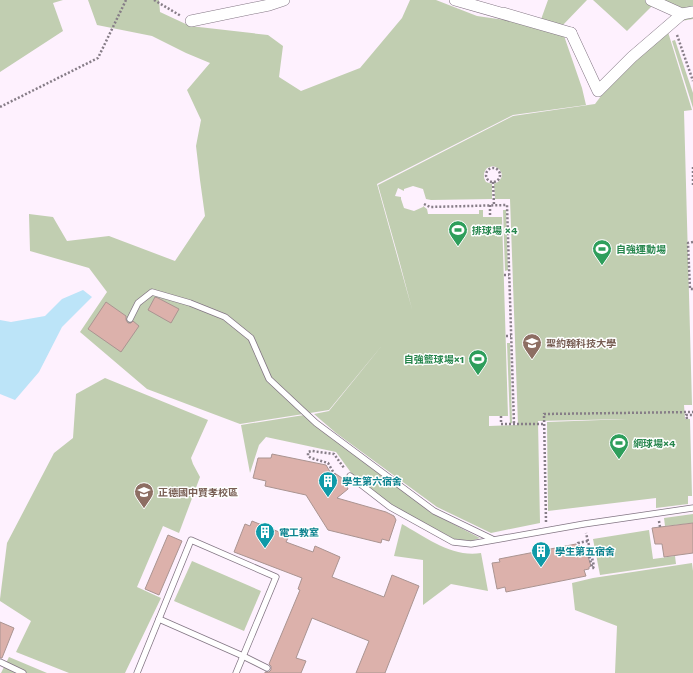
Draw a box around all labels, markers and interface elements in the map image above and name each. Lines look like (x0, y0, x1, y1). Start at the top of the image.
sports icon: 排球場 ×4 (447, 219, 469, 247)
place label: 排球場 ×4 (471, 225, 518, 236)
sports icon: 自強運動場 (591, 238, 613, 266)
place label: 自強運動場 (616, 244, 666, 255)
school or university icon: 聖約翰科技大學 (521, 332, 543, 360)
place label: 聖約翰科技大學 (546, 338, 616, 349)
sports icon: 自強籃球場×1 (467, 348, 489, 376)
place label: 自強籃球場×1 (404, 354, 464, 365)
sports icon: 網球場×4 (608, 432, 630, 460)
place label: 網球場×4 (633, 438, 676, 449)
building icon: 學生第六宿舍 (317, 470, 339, 498)
place label: 學生第六宿舍 (342, 476, 402, 487)
school or university icon: 正德國中賢孝校區 (133, 481, 155, 509)
place label: 正德國中賢孝校區 (158, 487, 238, 498)
building icon: 電工教室 (254, 521, 276, 549)
place label: 電工教室 (279, 527, 319, 538)
building icon: 學生第五宿舍 (530, 540, 552, 568)
place label: 學生第五宿舍 (555, 546, 615, 557)

